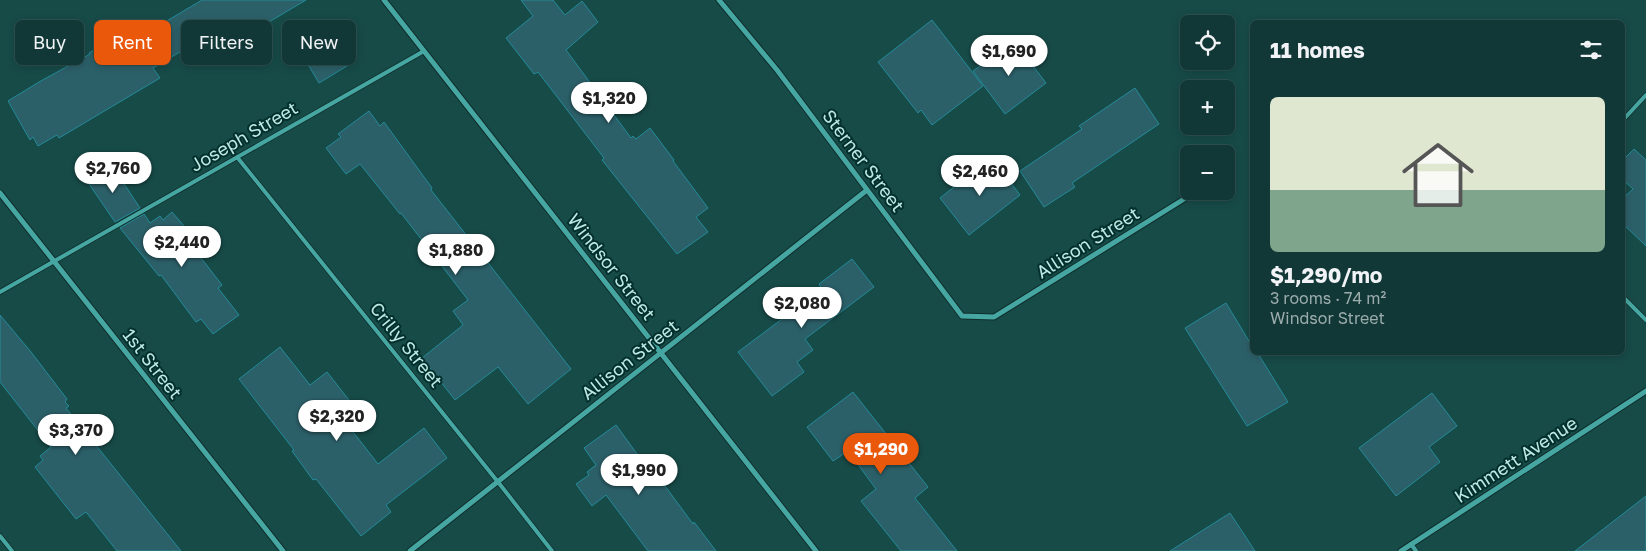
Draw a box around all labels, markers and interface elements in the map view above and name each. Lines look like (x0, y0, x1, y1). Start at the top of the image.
map controls (1180, 15, 1235, 200)
button: locate (1180, 15, 1235, 70)
chip: Buy (15, 20, 84, 65)
chip: Rent (94, 20, 171, 65)
chip: Filters (181, 20, 272, 65)
chip: New (282, 20, 356, 65)
pin: $1,690 (968, 34, 1050, 77)
icon: filters (1577, 36, 1605, 64)
text: 11 homes (1270, 37, 1365, 63)
text: $1,690 (982, 41, 1036, 61)
button: + (1180, 80, 1235, 135)
pin: $1,320 (568, 82, 650, 124)
text: $1,320 (582, 88, 636, 108)
street label: Joseph Street (186, 96, 301, 176)
street label: Sterner Street (818, 105, 909, 216)
icon: home (1393, 130, 1483, 220)
button: − (1180, 145, 1235, 200)
pin: $2,760 (72, 152, 154, 194)
pin: $2,460 (939, 154, 1021, 197)
text: $2,760 (86, 158, 140, 178)
text: $2,460 (952, 161, 1008, 181)
street label: Allison Street (1032, 202, 1143, 283)
street label: Windsor Street (563, 209, 660, 324)
pin: $2,440 (141, 226, 223, 268)
text: $2,440 (154, 232, 210, 252)
pin: $1,880 (415, 234, 497, 276)
text: $1,880 (429, 240, 483, 260)
text: $1,290/mo (1270, 262, 1382, 288)
pin: $2,080 (761, 286, 843, 329)
text: 3 rooms · 74 m² (1270, 288, 1386, 308)
text: $2,080 (774, 293, 830, 313)
street label: Crilly Street (366, 297, 448, 391)
text: Windsor Street (1270, 308, 1385, 328)
street label: Allison Street (576, 314, 682, 404)
street label: 1st Street (118, 324, 187, 403)
pin: $2,320 (296, 400, 378, 442)
text: $2,320 (309, 406, 365, 426)
street label: Kimmett Avenue (1450, 411, 1581, 507)
pin: $3,370 (35, 414, 117, 456)
text: $3,370 (49, 420, 103, 440)
pin: $1,290 (840, 432, 922, 475)
text: $1,290 (854, 439, 908, 459)
pin: $1,990 (598, 454, 680, 496)
text: $1,990 (612, 460, 666, 480)

